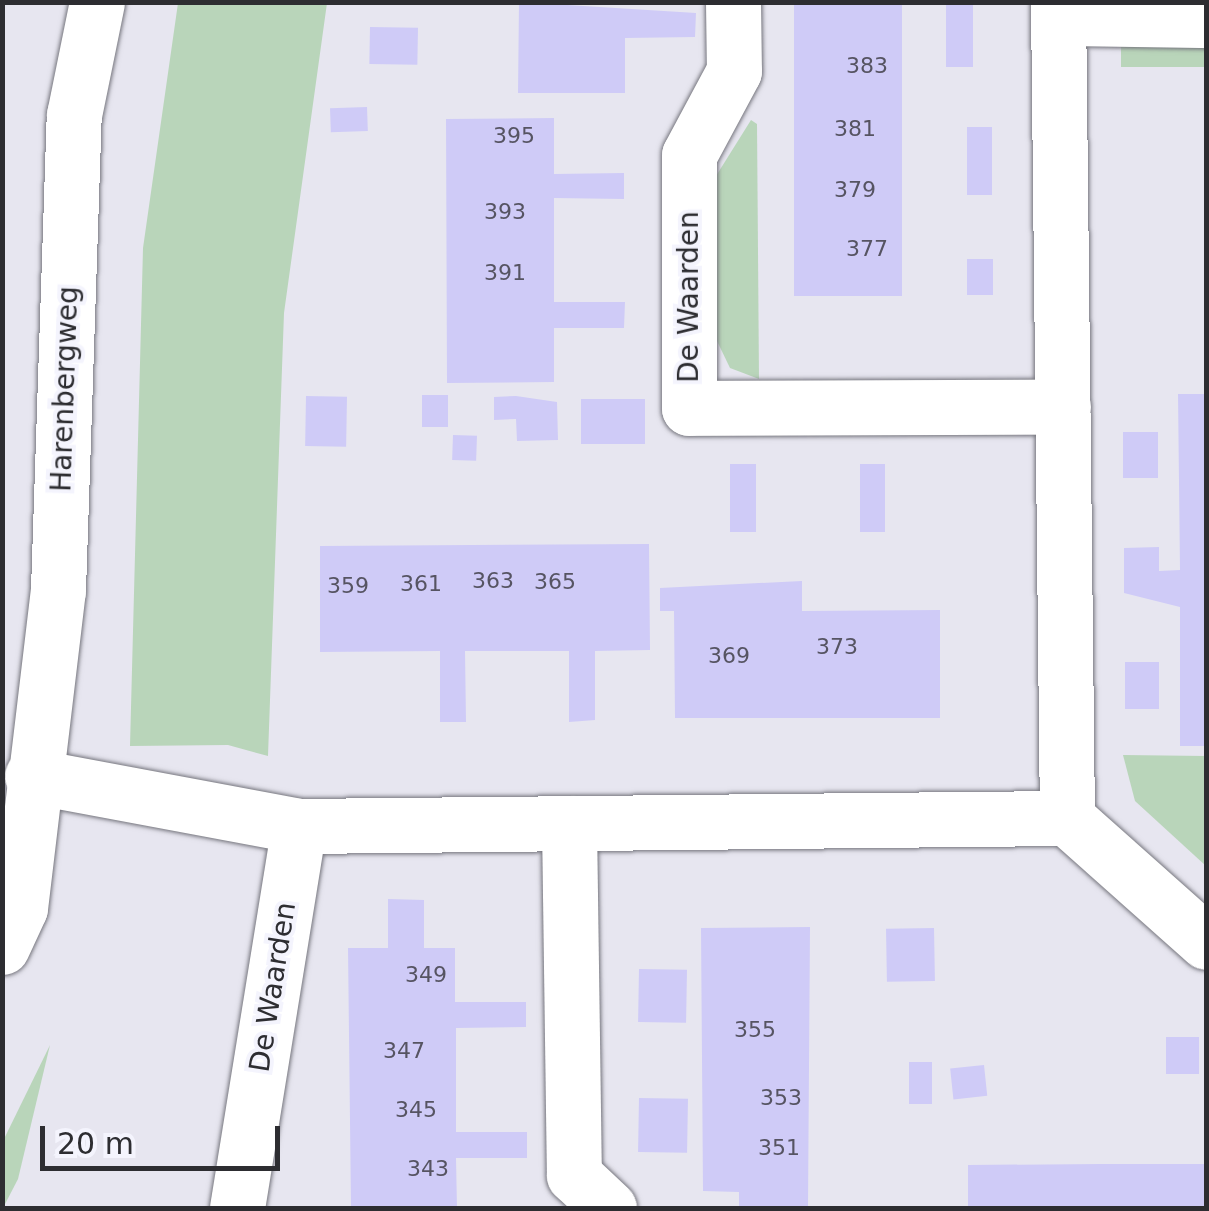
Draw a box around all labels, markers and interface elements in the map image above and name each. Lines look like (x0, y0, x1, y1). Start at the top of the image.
house number: 383 (846, 53, 888, 79)
house number: 381 (834, 116, 876, 142)
house number: 395 (493, 123, 535, 149)
house number: 379 (834, 177, 876, 203)
house number: 393 (484, 199, 526, 225)
street label: De Waarden (672, 211, 706, 383)
house number: 377 (846, 236, 888, 262)
house number: 391 (484, 260, 526, 286)
street label: Harenbergweg (45, 286, 85, 492)
house number: 363 (472, 568, 514, 594)
house number: 365 (534, 569, 576, 595)
house number: 361 (400, 571, 442, 597)
house number: 359 (327, 573, 369, 599)
house number: 373 (816, 634, 858, 660)
house number: 369 (708, 643, 750, 669)
street label: De Waarden (243, 900, 303, 1074)
house number: 349 (405, 962, 447, 988)
house number: 355 (734, 1017, 776, 1043)
house number: 347 (383, 1038, 425, 1064)
house number: 353 (760, 1085, 802, 1111)
house number: 345 (395, 1097, 437, 1123)
scale bar (45, 1106, 285, 1168)
text: 20 m (57, 1126, 134, 1161)
house number: 351 (758, 1135, 800, 1161)
house number: 343 (407, 1156, 449, 1182)

